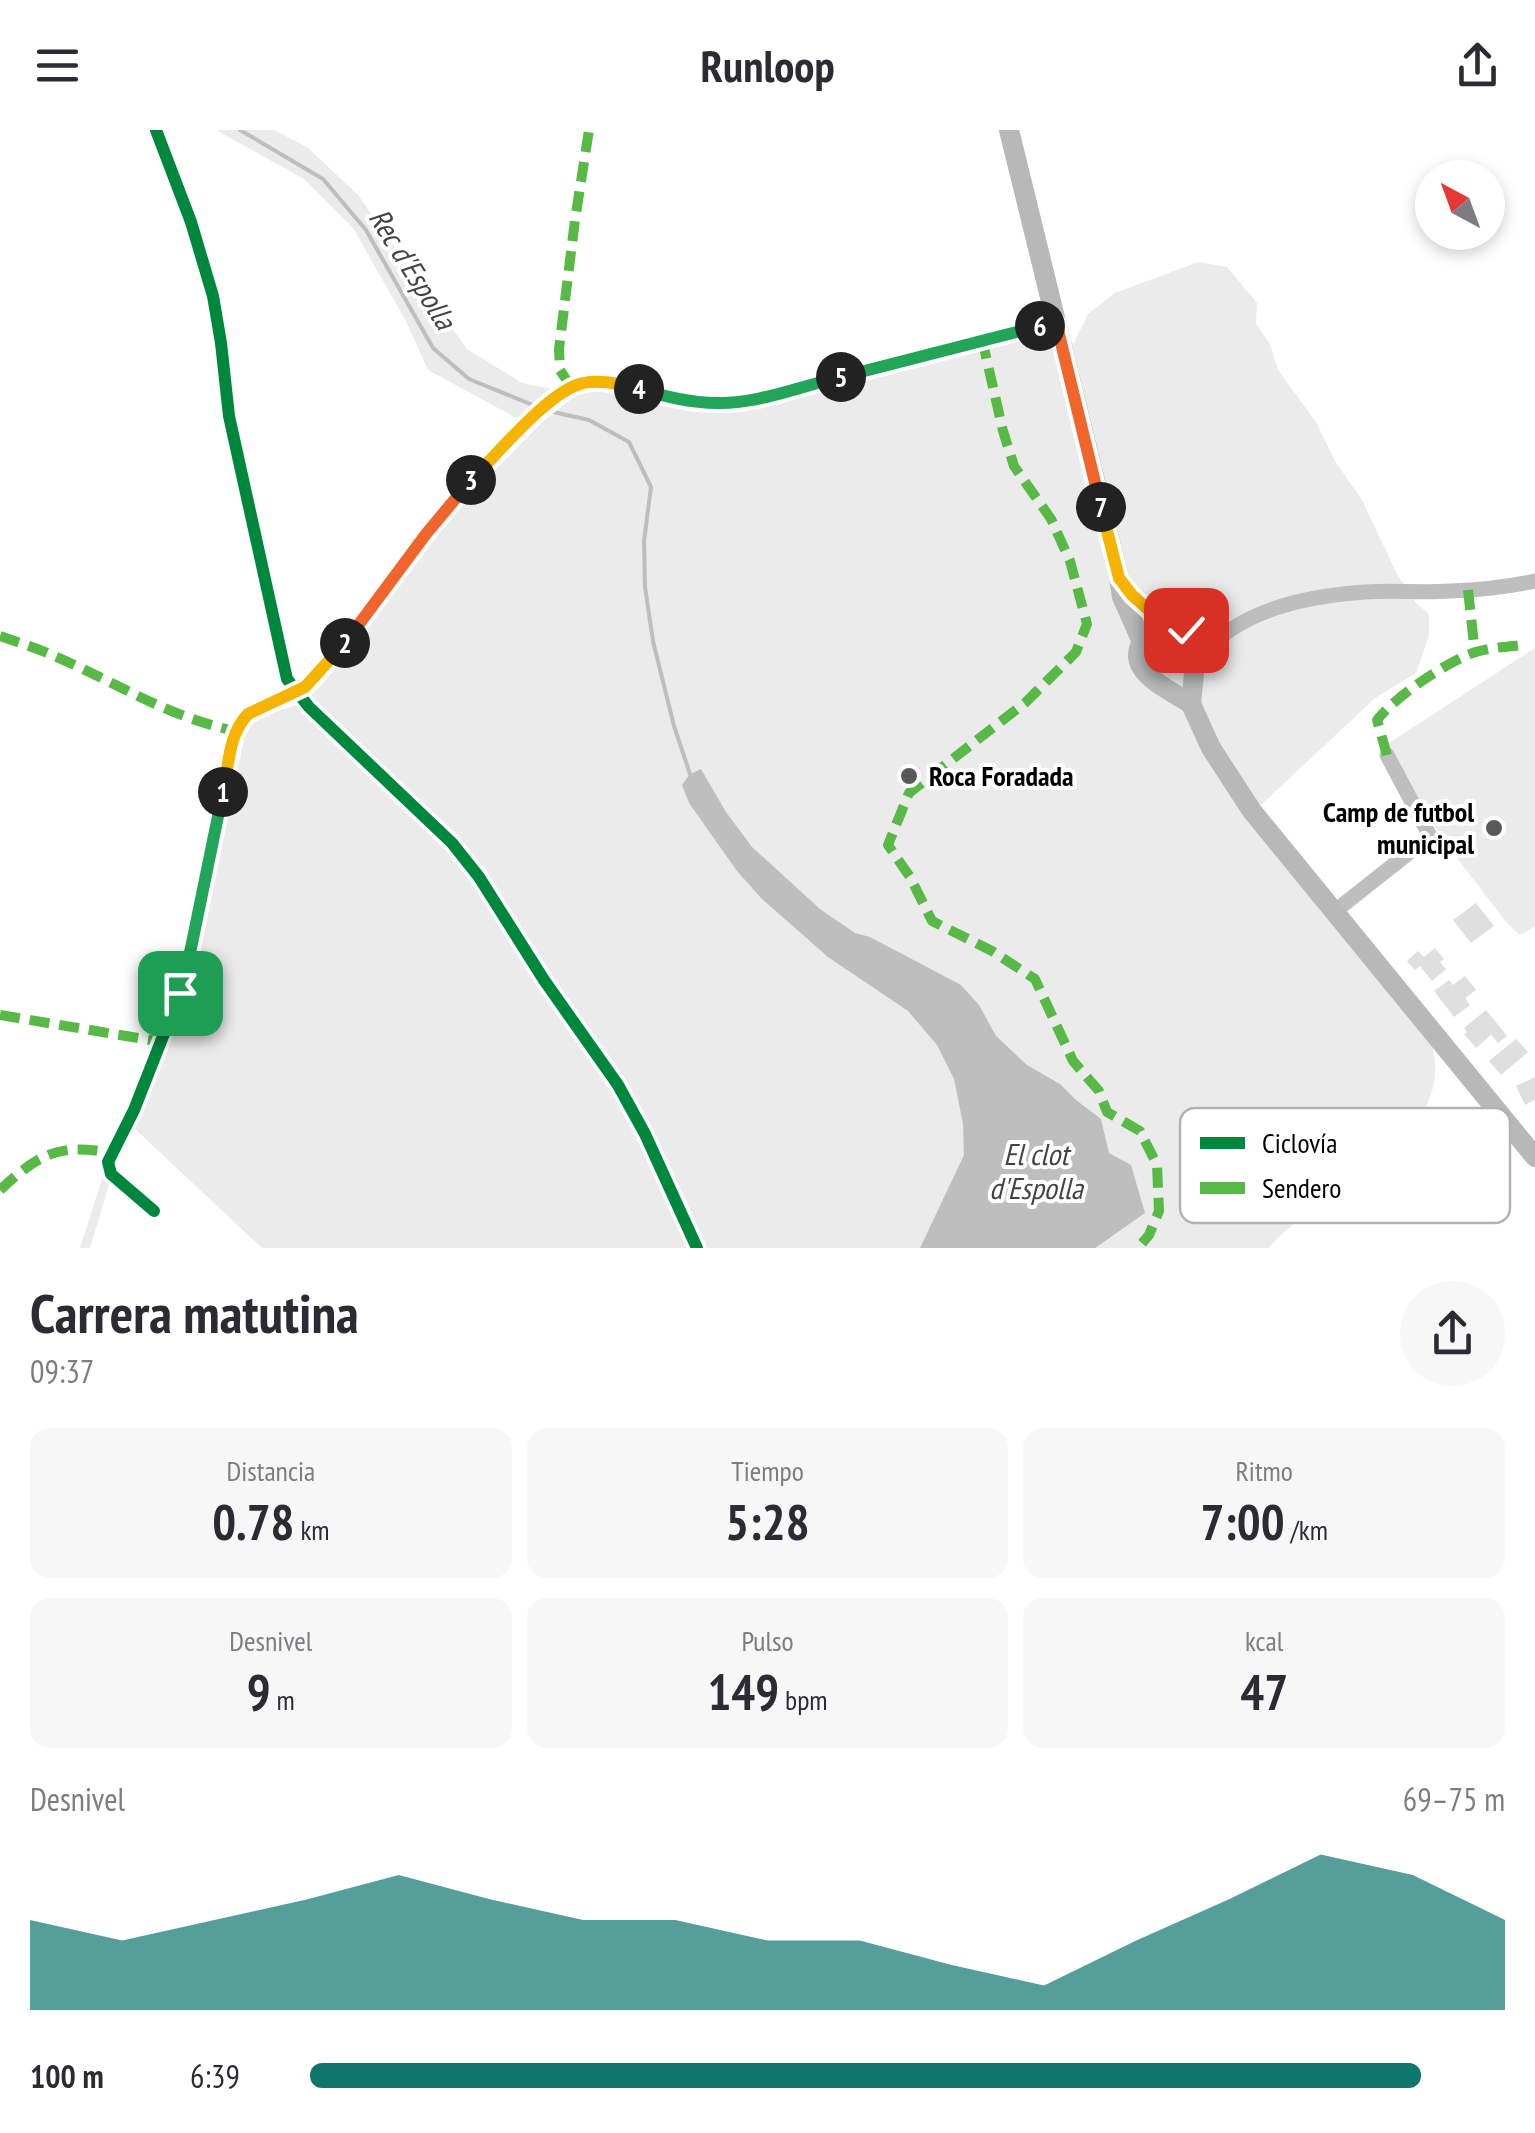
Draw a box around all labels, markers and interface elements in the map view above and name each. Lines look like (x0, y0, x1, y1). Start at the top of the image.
text: Runloop (700, 36, 835, 94)
icon: menu (30, 38, 85, 93)
icon: share (1450, 38, 1505, 93)
north arrow (1415, 160, 1505, 250)
map controls (1415, 160, 1505, 250)
water label: Rec d'Espolla (361, 201, 467, 338)
pin: 6 (1015, 301, 1065, 351)
text: 6 (1033, 307, 1047, 344)
pin: 5 (816, 352, 866, 402)
text: 5 (834, 358, 848, 395)
pin: 4 (614, 364, 664, 414)
text: 4 (632, 370, 646, 407)
pin: 3 (446, 455, 496, 505)
text: 3 (464, 461, 478, 498)
pin: 7 (1076, 482, 1126, 532)
text: 7 (1094, 488, 1108, 525)
pin (1144, 588, 1229, 673)
icon: check (1159, 603, 1214, 658)
pin: 2 (320, 618, 370, 668)
text: 2 (338, 624, 352, 661)
place label: Roca Foradada (929, 757, 1074, 794)
marker: Roca Foradada (898, 765, 920, 787)
pin: 1 (198, 767, 248, 817)
text: 1 (216, 773, 230, 810)
place label: Camp de futbol municipal (1323, 793, 1474, 862)
marker: Camp de futbol municipal (1483, 817, 1505, 839)
pin (138, 951, 223, 1036)
icon: arrive (153, 966, 208, 1021)
legend (1180, 1108, 1510, 1223)
text: Ciclovía (1262, 1124, 1337, 1161)
water label: El clot d'Espolla (989, 1134, 1085, 1207)
text: Sendero (1262, 1169, 1341, 1206)
text: Carrera matutina (30, 1277, 359, 1348)
button: share (1400, 1281, 1505, 1386)
text: 09:37 (30, 1350, 94, 1392)
text: Distancia (226, 1452, 315, 1489)
text: Tiempo (731, 1452, 804, 1489)
text: Ritmo (1235, 1452, 1293, 1489)
text: 0.78 (212, 1489, 294, 1554)
text: 5:28 (725, 1489, 810, 1554)
text: 7:00 (1200, 1489, 1285, 1554)
text: km (294, 1511, 330, 1548)
text: /km (1285, 1511, 1328, 1548)
text: Desnivel (229, 1622, 312, 1659)
text: Pulso (741, 1622, 794, 1659)
text: kcal (1245, 1622, 1283, 1659)
text: 9 (247, 1659, 271, 1724)
text: 149 (707, 1659, 779, 1724)
text: 47 (1240, 1659, 1288, 1724)
text: m (271, 1681, 295, 1718)
text: bpm (779, 1681, 828, 1718)
text: Desnivel (30, 1778, 125, 1820)
text: 69–75 m (1403, 1778, 1505, 1820)
text: 100 m (30, 2055, 104, 2097)
text: 6:39 (190, 2055, 240, 2097)

